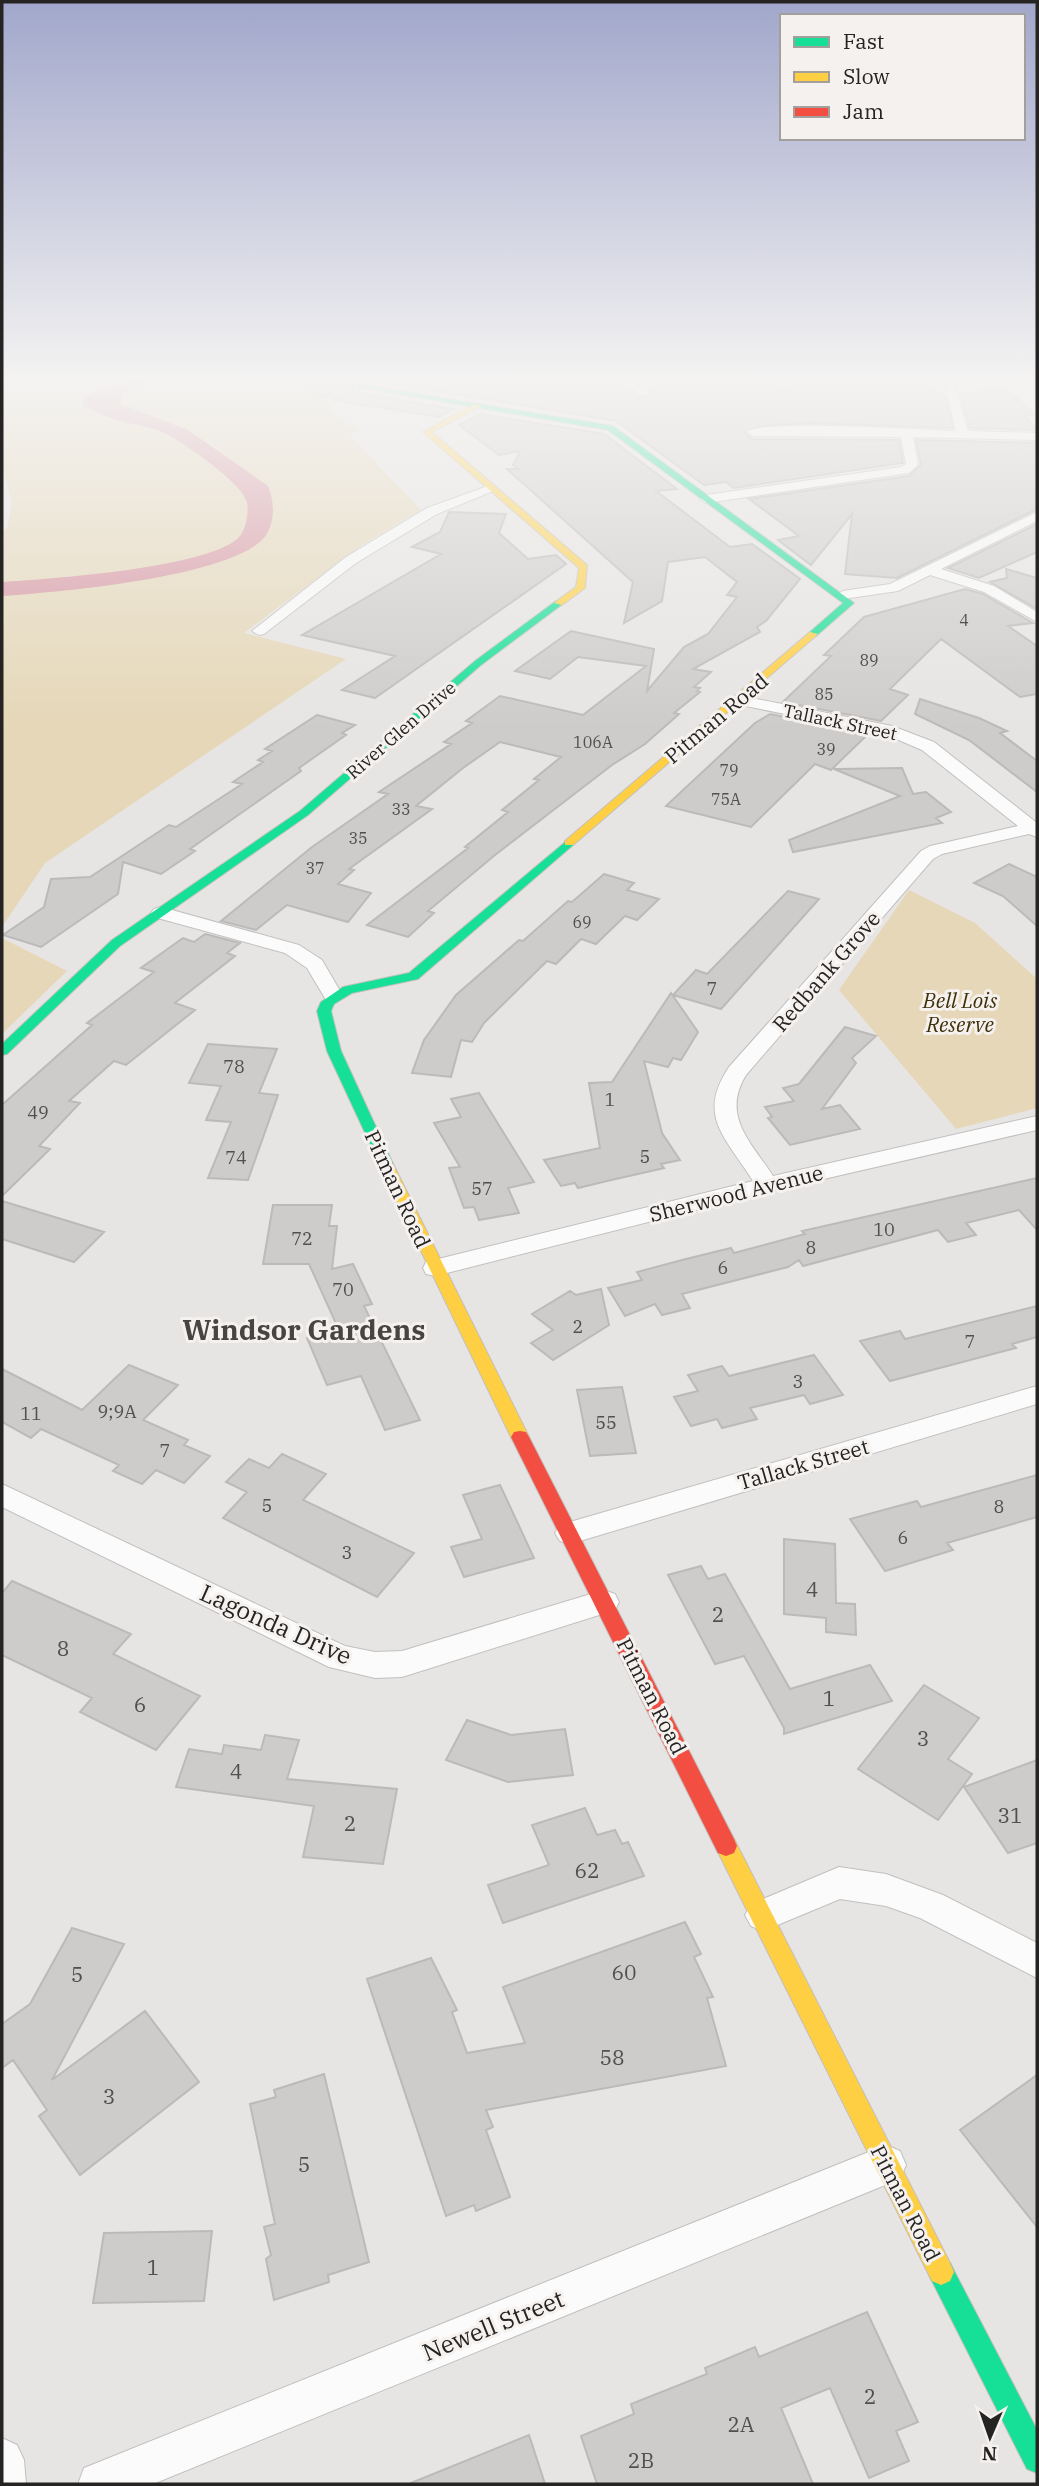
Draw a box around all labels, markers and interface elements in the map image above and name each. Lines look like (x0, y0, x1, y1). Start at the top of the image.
legend (780, 14, 1025, 140)
text: Fast (843, 27, 884, 55)
text: Slow (843, 62, 890, 90)
text: Jam (843, 97, 884, 125)
house number: 4 (959, 610, 969, 630)
house number: 89 (859, 650, 879, 670)
street label: Pitman Road (658, 666, 774, 770)
street label: River Glen Drive (341, 676, 461, 784)
house number: 85 (814, 684, 834, 704)
street label: Tallack Street (781, 699, 899, 745)
house number: 106A (573, 732, 613, 752)
house number: 39 (816, 739, 836, 759)
house number: 79 (719, 760, 739, 780)
house number: 75A (711, 789, 741, 809)
house number: 33 (391, 799, 411, 819)
house number: 35 (348, 828, 368, 848)
house number: 37 (305, 858, 325, 878)
street label: Redbank Grove (766, 905, 886, 1037)
house number: 69 (572, 912, 592, 932)
house number: 7 (707, 977, 717, 1000)
park label: Bell Lois Reserve (922, 986, 997, 1038)
house number: 78 (223, 1055, 245, 1078)
house number: 1 (605, 1088, 615, 1111)
house number: 49 (27, 1101, 49, 1124)
street label: Pitman Road (358, 1126, 438, 1253)
house number: 5 (640, 1145, 650, 1168)
house number: 74 (225, 1146, 247, 1169)
street label: Sherwood Avenue (646, 1158, 826, 1228)
house number: 57 (471, 1177, 493, 1200)
house number: 10 (873, 1218, 895, 1241)
house number: 72 (291, 1227, 313, 1250)
house number: 8 (806, 1236, 816, 1259)
house number: 6 (718, 1256, 728, 1279)
house number: 70 (332, 1278, 354, 1301)
district label: Windsor Gardens (183, 1311, 425, 1348)
house number: 2 (573, 1315, 583, 1338)
house number: 7 (965, 1330, 975, 1353)
house number: 3 (793, 1370, 803, 1393)
house number: 9;9A (97, 1400, 137, 1423)
house number: 11 (20, 1402, 42, 1425)
house number: 55 (595, 1411, 617, 1434)
street label: Tallack Street (734, 1432, 872, 1496)
house number: 7 (160, 1439, 170, 1462)
house number: 5 (262, 1494, 272, 1517)
house number: 8 (994, 1495, 1004, 1518)
house number: 6 (898, 1526, 908, 1549)
house number: 3 (342, 1541, 352, 1564)
house number: 4 (806, 1575, 818, 1603)
street label: Lagonda Drive (195, 1576, 357, 1672)
house number: 2 (712, 1600, 724, 1628)
street label: Pitman Road (611, 1633, 693, 1759)
house number: 8 (57, 1634, 69, 1662)
house number: 1 (823, 1684, 835, 1712)
house number: 6 (134, 1690, 146, 1718)
house number: 3 (917, 1724, 929, 1752)
house number: 4 (230, 1757, 242, 1785)
house number: 31 (997, 1801, 1023, 1829)
house number: 2 (344, 1809, 356, 1837)
house number: 62 (574, 1856, 600, 1884)
house number: 60 (611, 1958, 637, 1986)
house number: 5 (71, 1960, 83, 1988)
house number: 58 (599, 2043, 625, 2071)
house number: 3 (103, 2082, 115, 2110)
street label: Pitman Road (865, 2140, 947, 2266)
house number: 5 (298, 2150, 310, 2178)
house number: 1 (147, 2253, 159, 2281)
street label: Newell Street (417, 2282, 569, 2368)
house number: 2 (864, 2382, 876, 2410)
north arrow (955, 2402, 1025, 2472)
house number: 2A (727, 2410, 755, 2438)
text: N (981, 2442, 997, 2466)
house number: 2B (628, 2446, 654, 2474)

